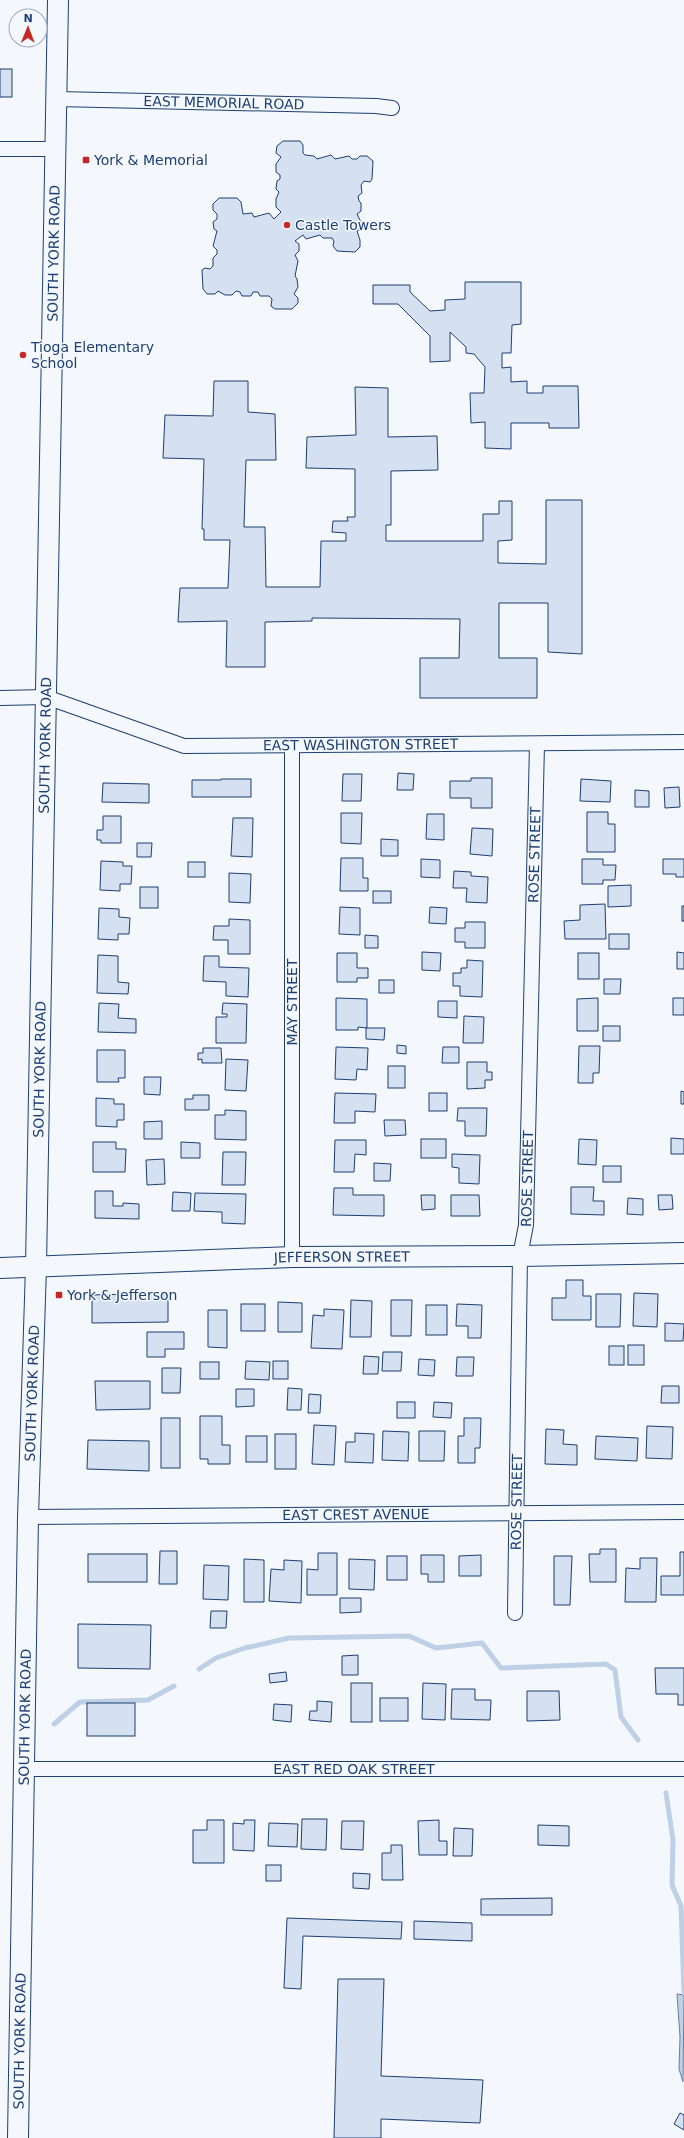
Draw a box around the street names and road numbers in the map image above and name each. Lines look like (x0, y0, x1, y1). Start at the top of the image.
street label: EAST MEMORIAL ROAD (143, 93, 305, 112)
street label: SOUTH YORK ROAD (44, 185, 63, 322)
street label: SOUTH YORK ROAD (36, 677, 54, 814)
street label: EAST WASHINGTON STREET (263, 736, 459, 753)
street label: ROSE STREET (525, 806, 544, 903)
street label: MAY STREET (284, 958, 300, 1045)
street label: SOUTH YORK ROAD (30, 1001, 49, 1138)
street label: ROSE STREET (518, 1130, 536, 1227)
street label: JEFFERSON STREET (272, 1248, 410, 1266)
street label: SOUTH YORK ROAD (22, 1325, 42, 1462)
street label: ROSE STREET (508, 1453, 525, 1550)
street label: EAST CREST AVENUE (282, 1506, 430, 1523)
street label: SOUTH YORK ROAD (16, 1649, 34, 1786)
street label: EAST RED OAK STREET (273, 1761, 435, 1777)
street label: SOUTH YORK ROAD (10, 1972, 29, 2110)

